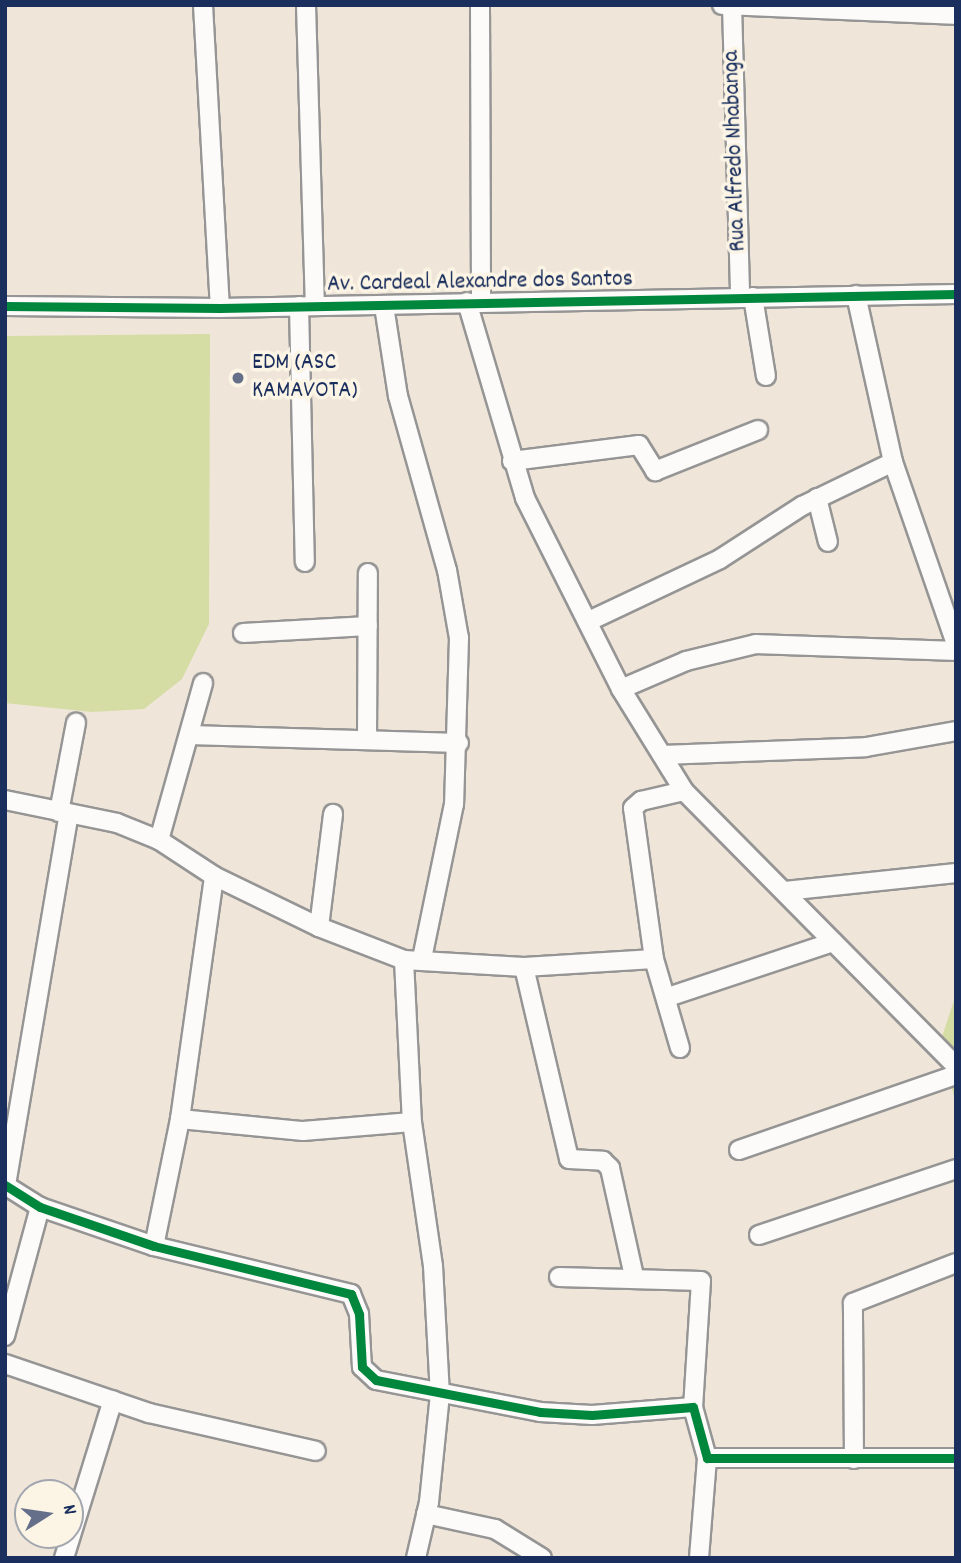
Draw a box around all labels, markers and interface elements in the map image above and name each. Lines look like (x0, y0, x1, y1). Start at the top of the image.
street label: Rua Alfredo Nhabanga (718, 50, 754, 252)
street label: Av. Cardeal Alexandre dos Santos (327, 266, 633, 300)
place label: EDM (ASC KAMAVOTA) (252, 350, 358, 406)
marker: EDM (ASC KAMAVOTA) (230, 370, 246, 386)
north arrow (14, 1479, 84, 1549)
text: N (54, 1503, 82, 1517)

